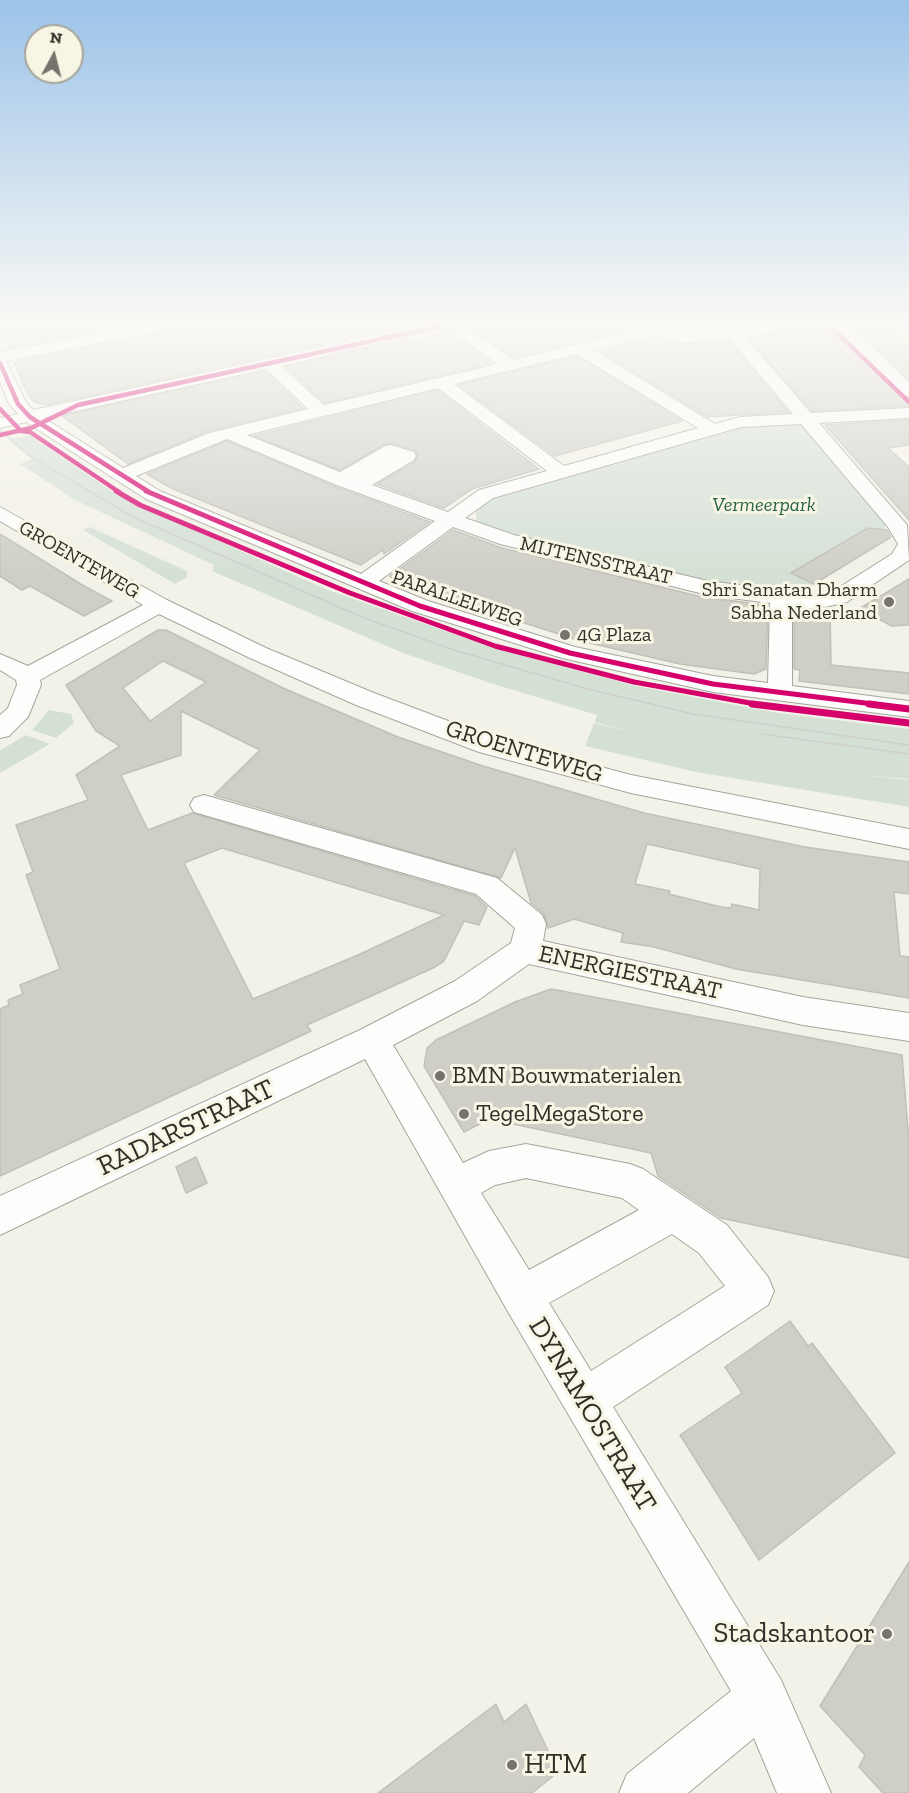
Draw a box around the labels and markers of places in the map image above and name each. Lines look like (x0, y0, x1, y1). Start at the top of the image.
place label: Shri Sanatan Dharm Sabha Nederland (702, 578, 877, 625)
marker: Shri Sanatan Dharm Sabha Nederland (882, 595, 896, 609)
place label: 4G Plaza (577, 623, 651, 647)
marker: 4G Plaza (558, 628, 572, 642)
place label: BMN Bouwmaterialen (452, 1062, 681, 1090)
marker: BMN Bouwmaterialen (433, 1069, 447, 1083)
place label: TegelMegaStore (476, 1100, 643, 1128)
marker: TegelMegaStore (457, 1107, 471, 1121)
place label: Stadskantoor (714, 1617, 875, 1651)
marker: Stadskantoor (880, 1627, 894, 1641)
place label: HTM (524, 1748, 587, 1782)
marker: HTM (505, 1758, 519, 1772)

